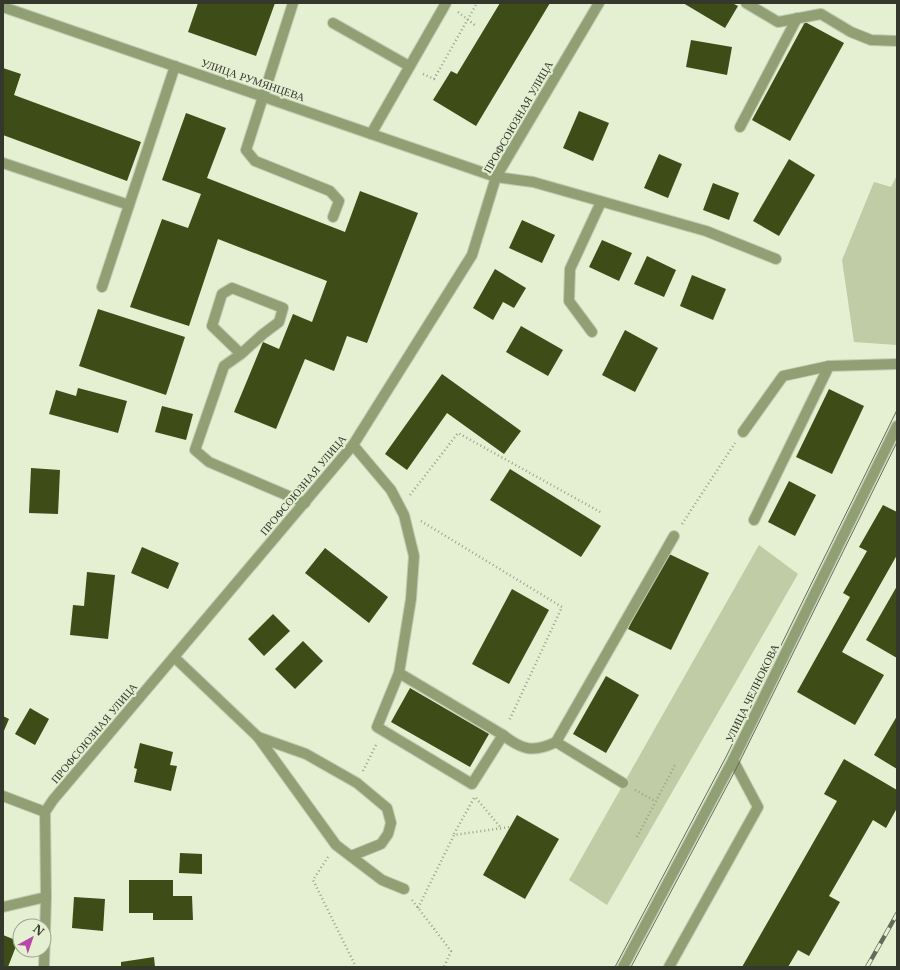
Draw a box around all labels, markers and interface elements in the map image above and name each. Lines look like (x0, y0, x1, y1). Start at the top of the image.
street label: УЛИЦА РУМЯНЦЕВА (199, 56, 307, 104)
street label: ПРОФСОЮЗНАЯ УЛИЦА (480, 58, 556, 176)
street label: ПРОФСОЮЗНАЯ УЛИЦА (257, 432, 349, 538)
street label: УЛИЦА ЧЕЛНОКОВА (722, 642, 782, 744)
street label: ПРОФСОЮЗНАЯ УЛИЦА (48, 680, 140, 786)
north arrow (12, 918, 52, 958)
text: N (30, 922, 47, 939)

